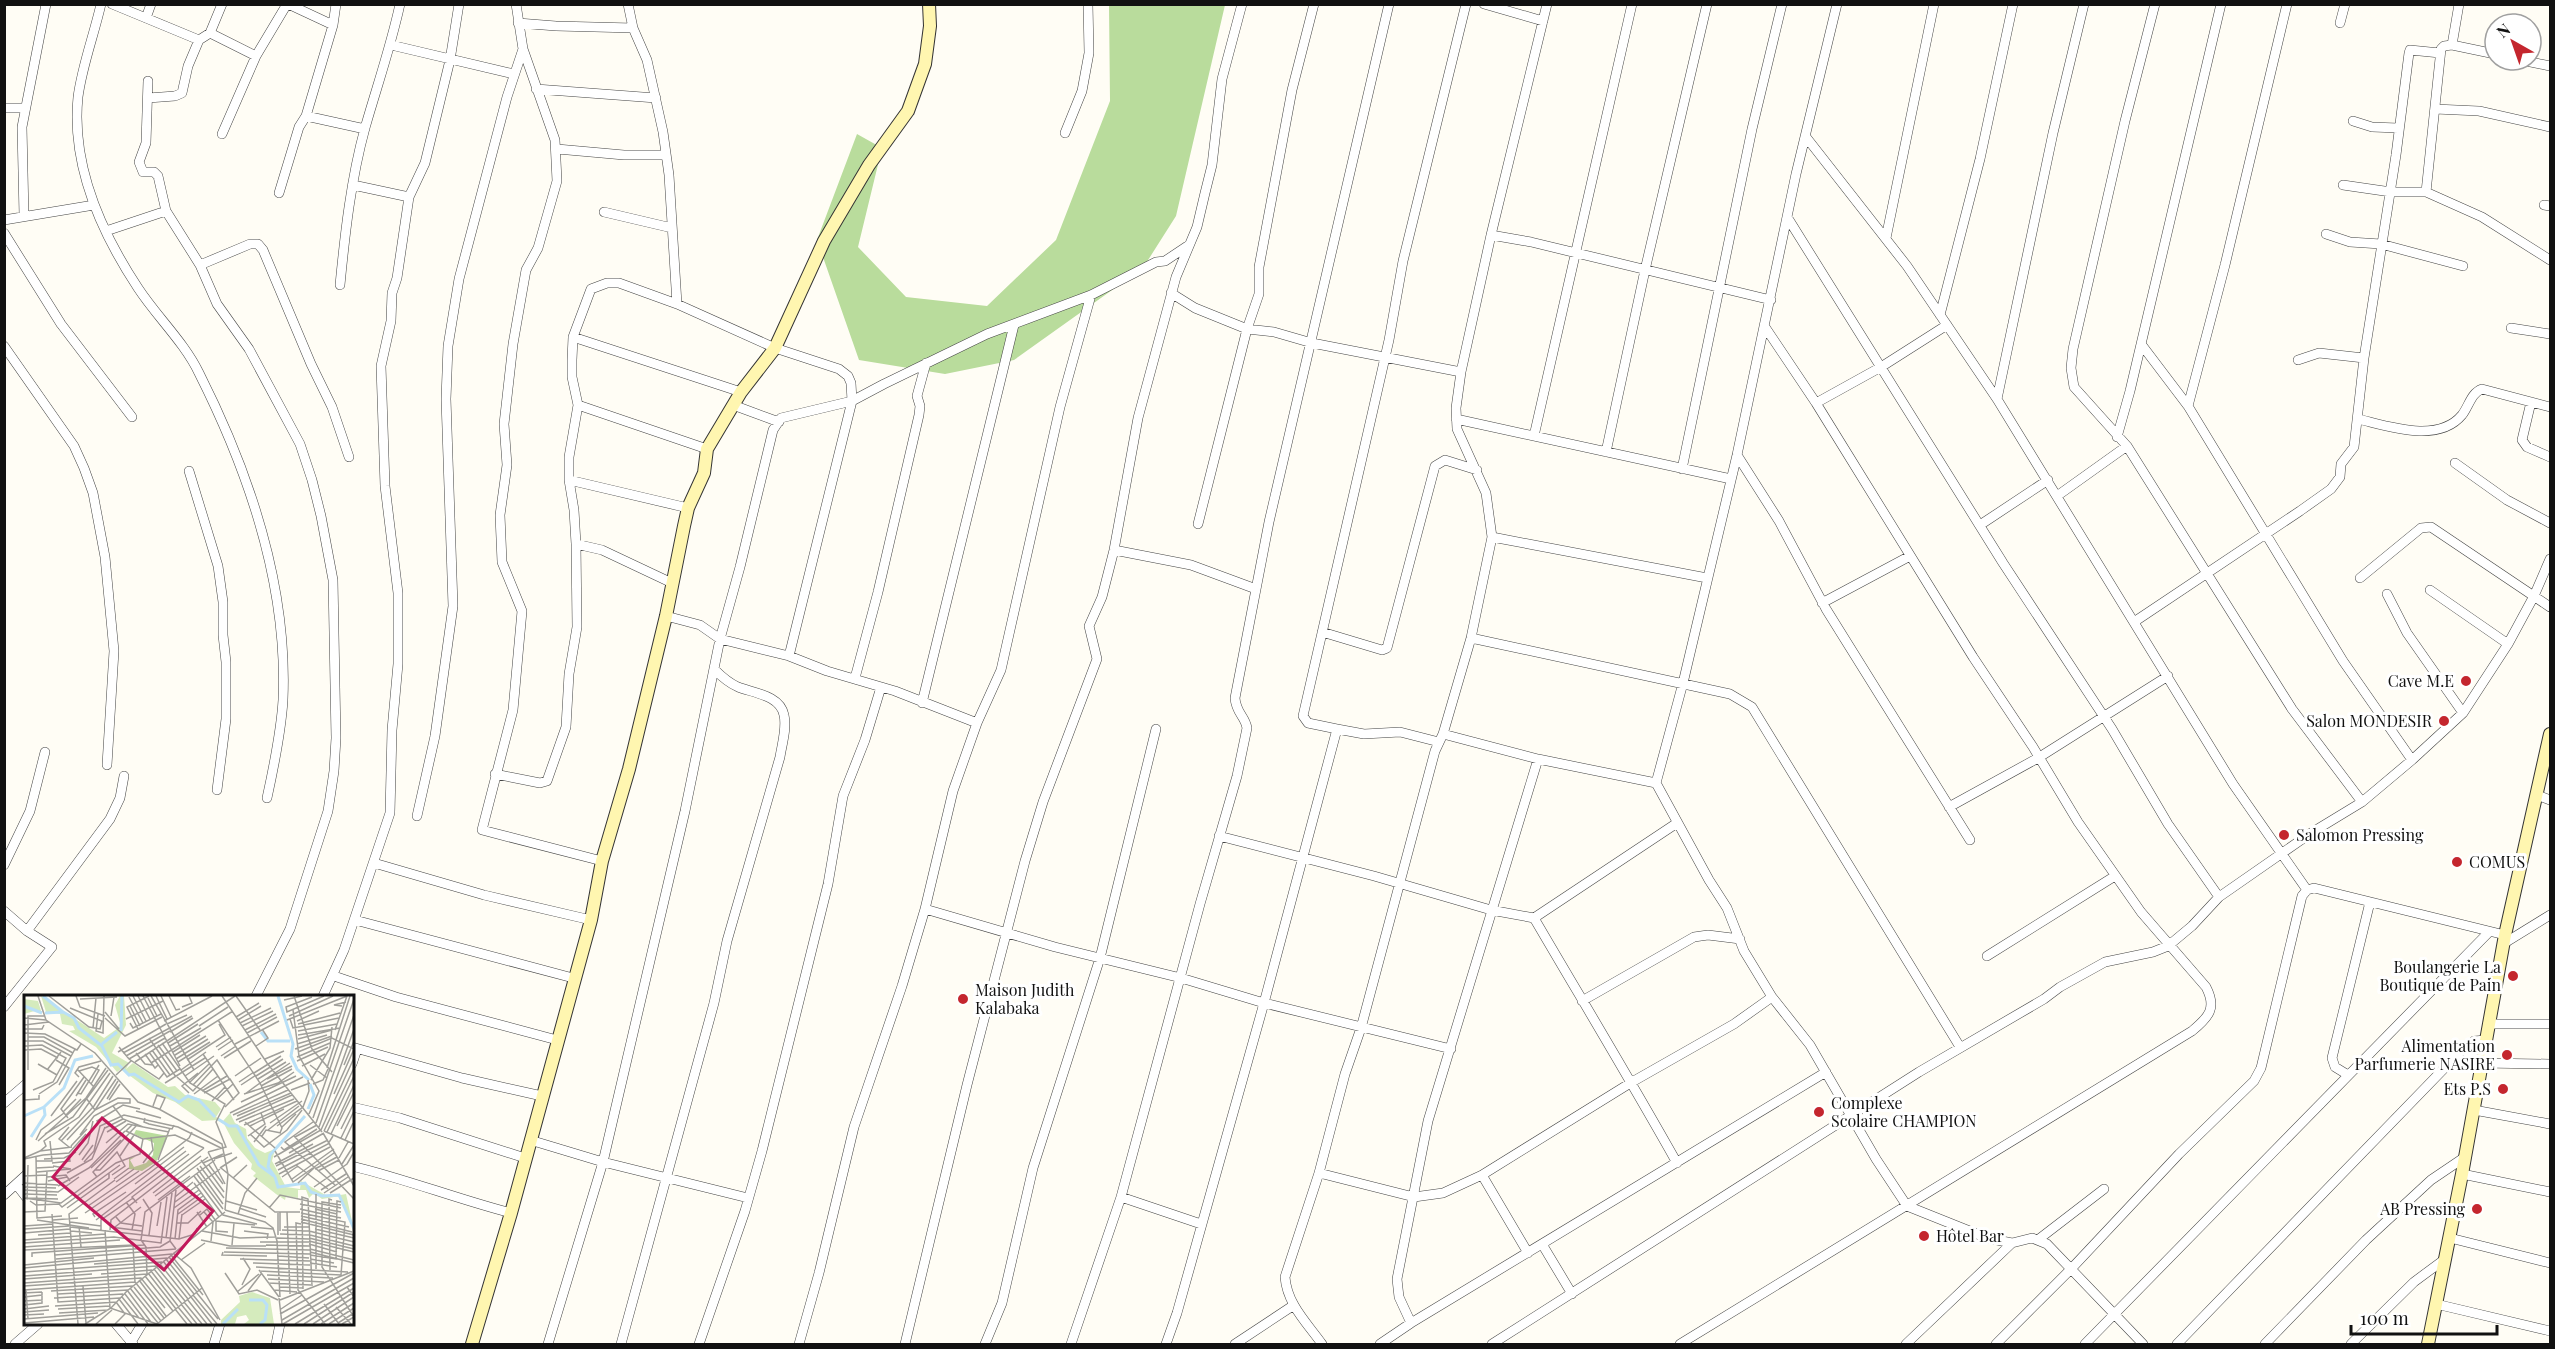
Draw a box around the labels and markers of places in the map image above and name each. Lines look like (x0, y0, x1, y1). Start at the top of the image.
place label: Cave M.E (2388, 670, 2454, 691)
marker: Cave M.E (2459, 674, 2473, 688)
place label: Salon MONDESIR (2306, 710, 2433, 731)
marker: Salon MONDESIR (2437, 714, 2451, 728)
place label: Salomon Pressing (2296, 824, 2424, 845)
marker: Salomon Pressing (2277, 828, 2291, 842)
place label: COMUS (2469, 851, 2525, 872)
marker: COMUS (2450, 855, 2464, 869)
place label: Boulangerie La Boutique de Pain (2379, 956, 2501, 995)
marker: Boulangerie La Boutique de Pain (2506, 969, 2520, 983)
place label: Maison Judith Kalabaka (975, 979, 1075, 1018)
marker: Maison Judith Kalabaka (956, 992, 970, 1006)
place label: Alimentation Parfumerie NASIRE (2354, 1035, 2495, 1074)
marker: Alimentation Parfumerie NASIRE (2500, 1048, 2514, 1062)
place label: Ets P.S (2444, 1078, 2491, 1099)
marker: Ets P.S (2496, 1082, 2510, 1096)
place label: Complexe Scolaire CHAMPION (1831, 1092, 1977, 1131)
marker: Complexe Scolaire CHAMPION (1812, 1105, 1826, 1119)
place label: AB Pressing (2379, 1198, 2466, 1219)
marker: AB Pressing (2470, 1202, 2484, 1216)
place label: Hôtel Bar (1936, 1225, 2004, 1246)
marker: Hôtel Bar (1917, 1229, 1931, 1243)

